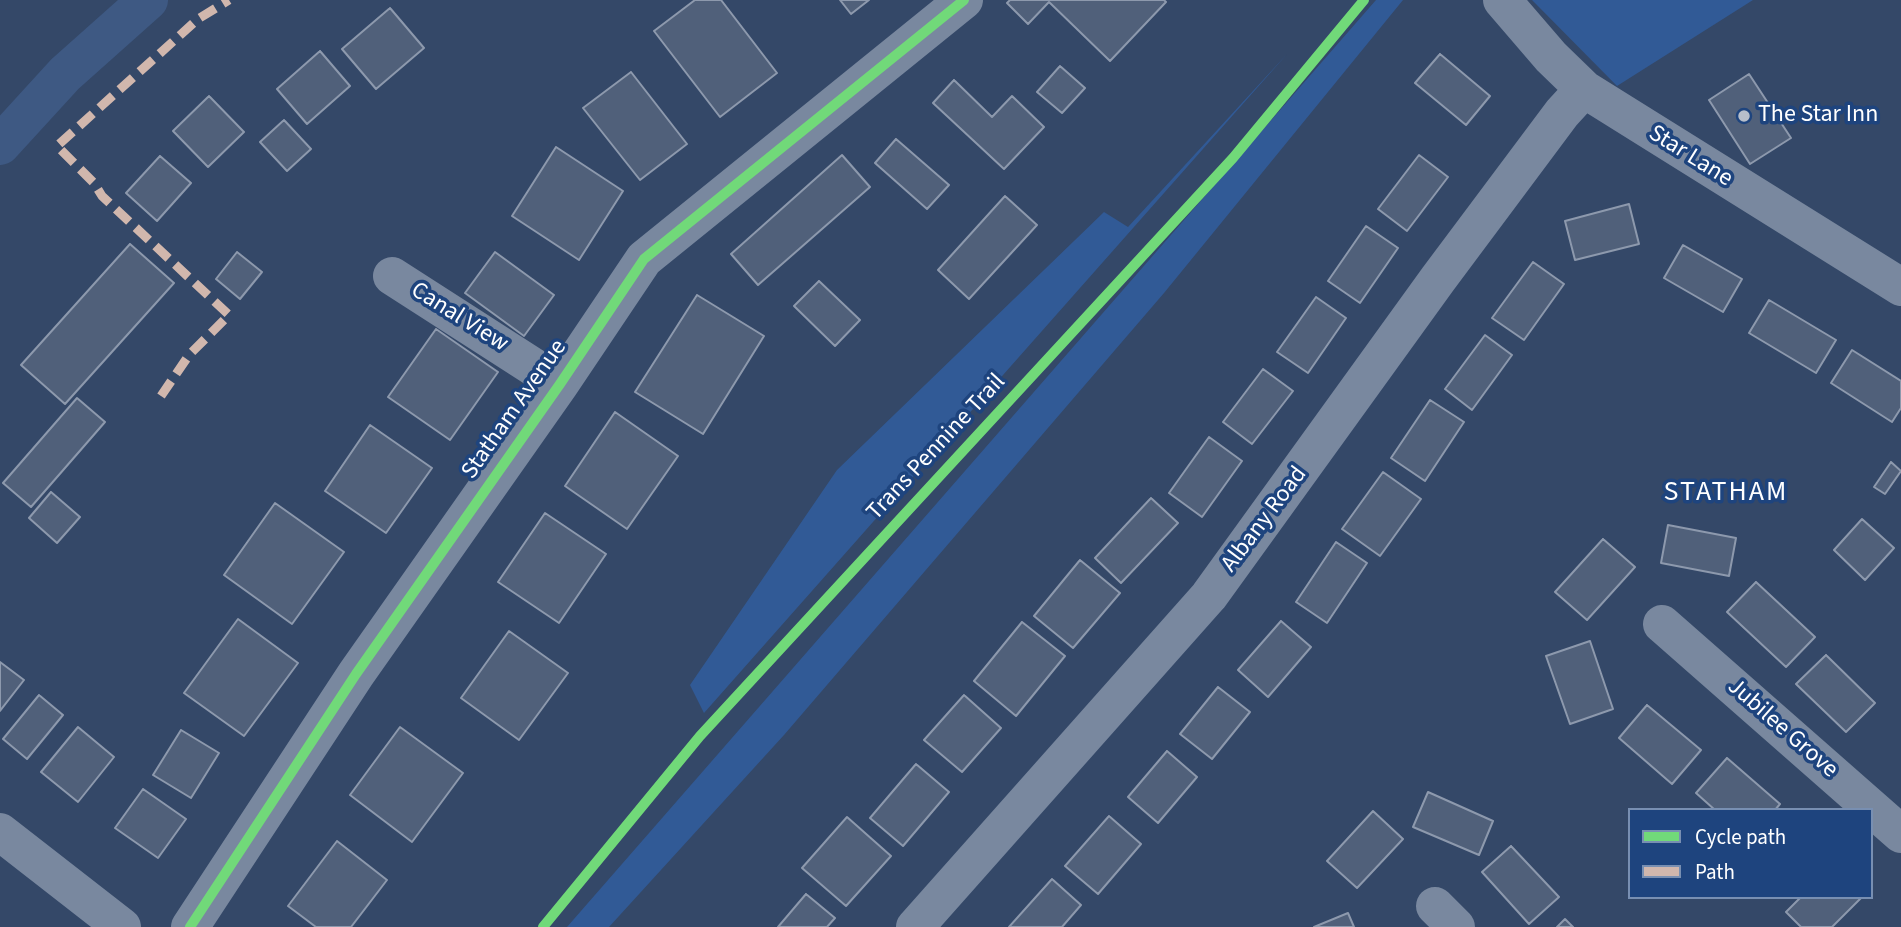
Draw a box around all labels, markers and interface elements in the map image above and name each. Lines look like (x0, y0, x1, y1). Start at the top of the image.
place label: The Star Inn (1758, 102, 1878, 130)
marker: The Star Inn (1736, 108, 1752, 124)
street label: Star Lane (1643, 120, 1737, 194)
street label: Canal View (405, 277, 513, 359)
street label: Statham Avenue (456, 335, 574, 485)
street label: Trans Pennine Trail (862, 369, 1012, 527)
street label: Albany Road (1216, 461, 1314, 579)
district label: STATHAM (1664, 477, 1788, 511)
street label: Jubilee Grove (1721, 673, 1843, 785)
legend (1628, 808, 1873, 899)
text: Cycle path (1695, 822, 1786, 852)
text: Path (1695, 857, 1735, 887)

